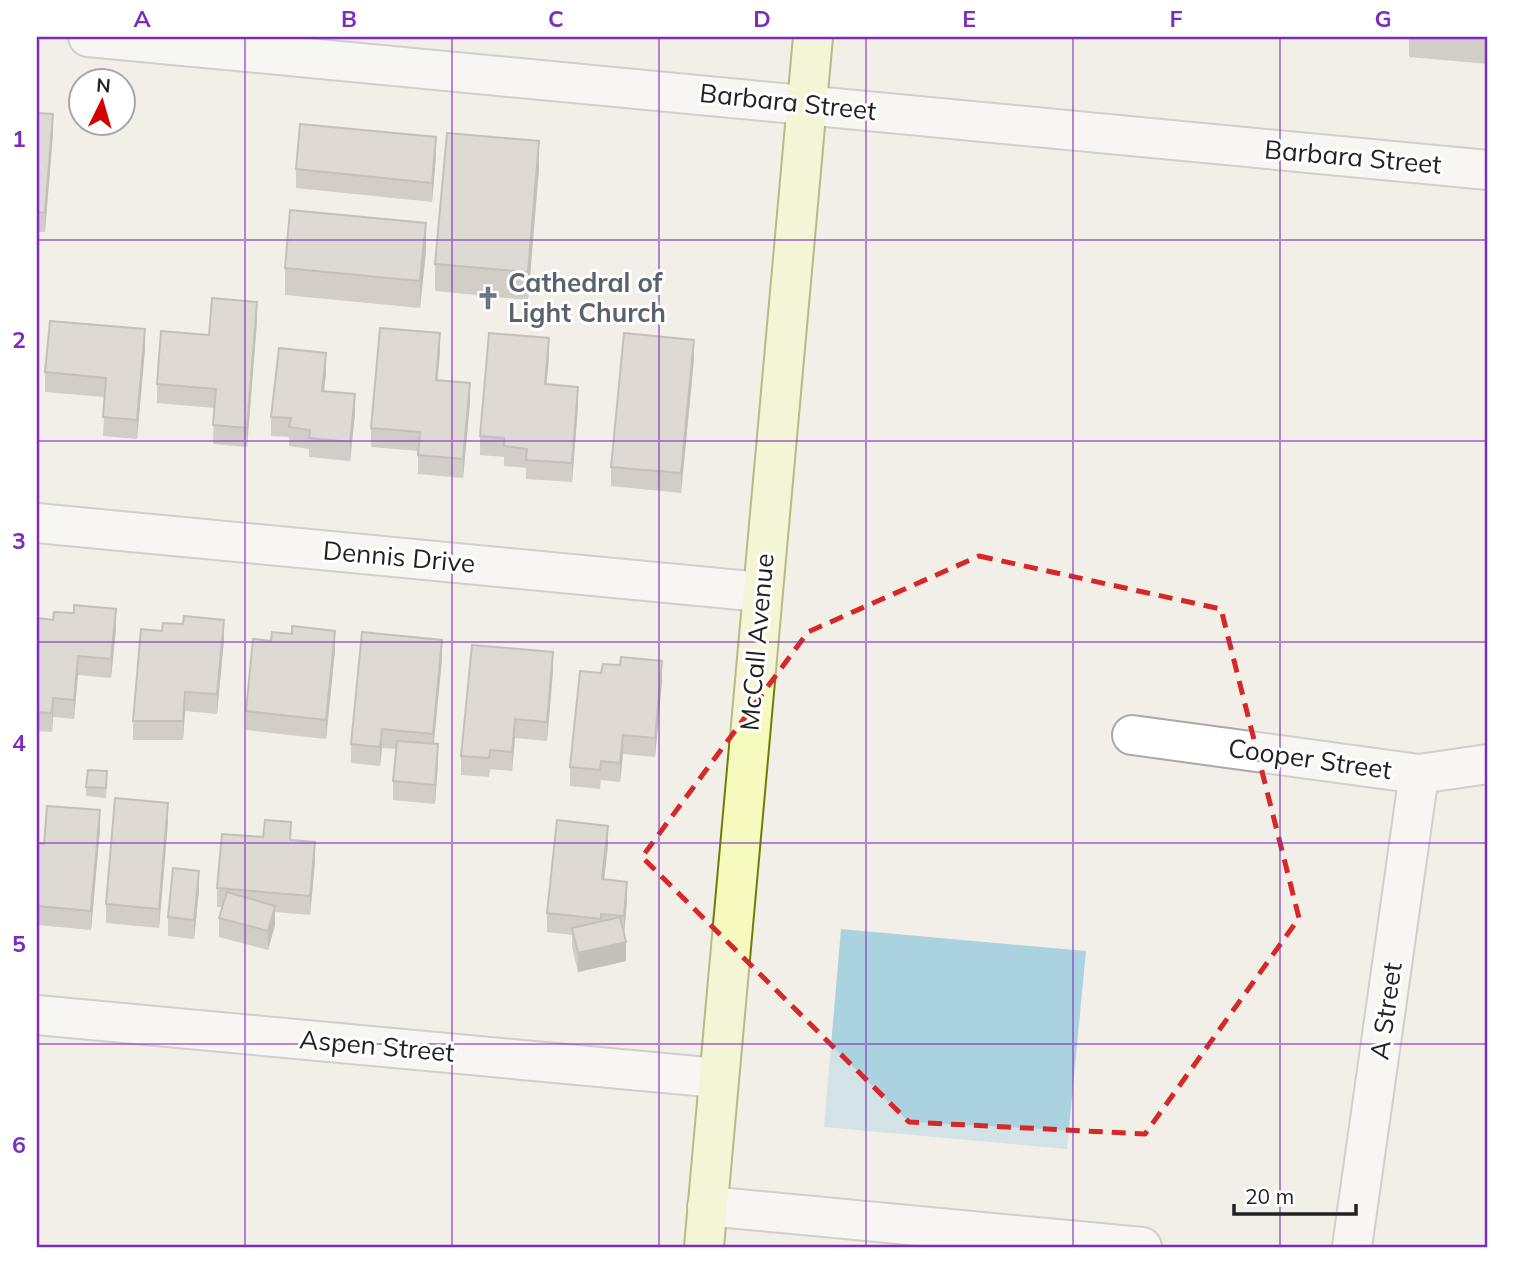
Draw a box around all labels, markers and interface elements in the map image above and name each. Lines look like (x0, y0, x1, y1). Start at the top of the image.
text: A (133, 4, 151, 33)
text: B (341, 4, 357, 33)
text: C (548, 4, 564, 33)
text: D (753, 4, 771, 33)
text: E (962, 4, 976, 33)
text: F (1169, 4, 1183, 33)
text: G (1374, 4, 1392, 33)
north arrow (66, 66, 136, 136)
text: N (95, 72, 112, 98)
street label: Barbara Street (698, 76, 878, 127)
text: 1 (12, 124, 26, 153)
street label: Barbara Street (1263, 132, 1443, 181)
place label: Cathedral of Light Church (508, 266, 666, 329)
church icon: Cathedral of Light Church (474, 284, 502, 312)
text: 2 (12, 325, 26, 354)
text: 3 (12, 526, 26, 555)
street label: Dennis Drive (322, 533, 477, 580)
street label: McCall Avenue (732, 552, 781, 732)
text: 4 (12, 728, 26, 757)
street label: Cooper Street (1226, 731, 1394, 786)
text: 5 (12, 929, 26, 958)
street label: A Street (1362, 960, 1409, 1062)
street label: Aspen Street (298, 1022, 456, 1069)
text: 6 (12, 1130, 26, 1159)
scale bar (1234, 1172, 1357, 1216)
text: 20 m (1245, 1183, 1294, 1209)

